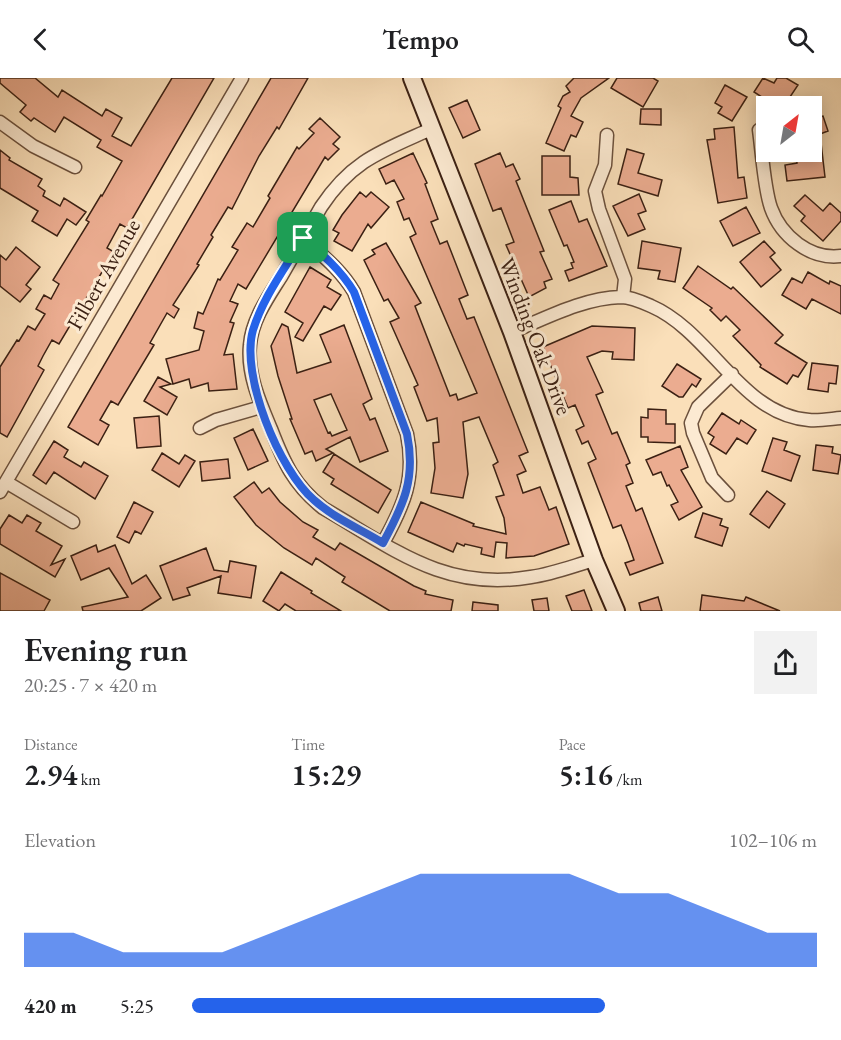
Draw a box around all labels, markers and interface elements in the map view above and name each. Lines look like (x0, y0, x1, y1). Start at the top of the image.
text: Tempo (382, 22, 459, 57)
icon: back (24, 23, 57, 56)
icon: search (784, 23, 817, 56)
north arrow (756, 96, 822, 162)
map controls (756, 96, 822, 162)
pin (277, 212, 328, 263)
street label: Filbert Avenue (60, 213, 147, 335)
icon: arrive (286, 221, 319, 254)
street label: Winding Oak Drive (492, 253, 579, 419)
text: Evening run (24, 628, 188, 671)
button: share (754, 631, 817, 694)
text: 20:25 · 7 × 420 m (24, 672, 157, 698)
text: Distance (24, 734, 77, 755)
text: Time (291, 734, 325, 755)
text: Pace (559, 734, 586, 755)
text: 2.94 (24, 755, 77, 794)
text: 15:29 (291, 755, 361, 794)
text: 5:16 (559, 755, 613, 794)
text: km (77, 769, 101, 790)
text: /km (613, 769, 643, 790)
text: Elevation (24, 827, 96, 853)
text: 102–106 m (729, 827, 817, 853)
text: 420 m (24, 993, 77, 1019)
text: 5:25 (120, 993, 154, 1019)

